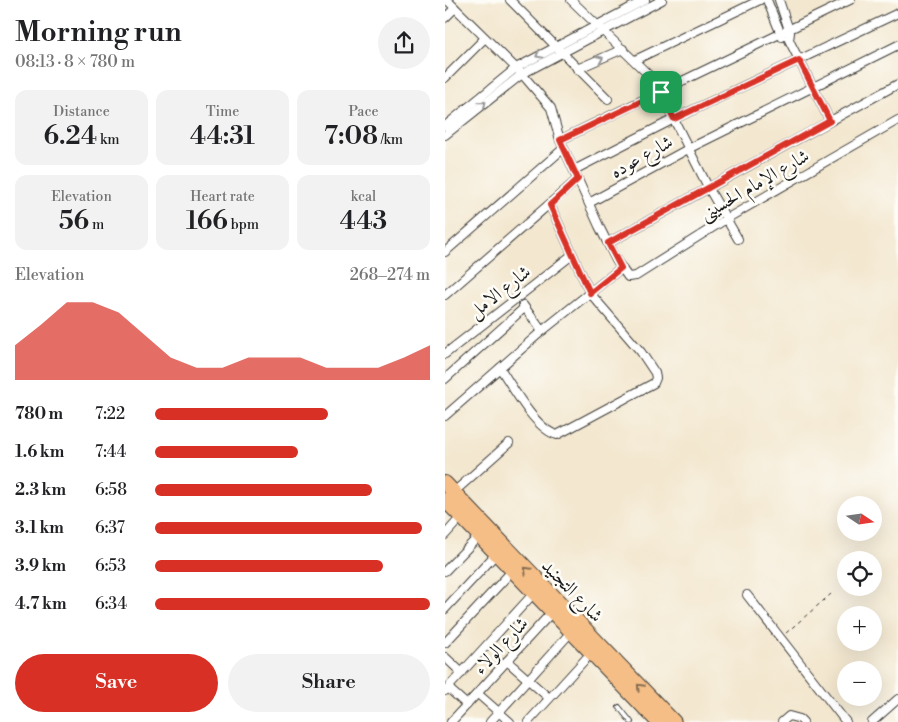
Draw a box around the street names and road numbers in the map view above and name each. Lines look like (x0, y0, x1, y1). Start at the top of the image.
street label: شارع عوده (606, 130, 679, 186)
street label: شارع الإمام الحسينى (695, 144, 816, 229)
street label: شارع الامل (464, 260, 538, 326)
street label: شارع التجنيد (534, 554, 608, 629)
street label: شارع الولاء (468, 612, 536, 682)

